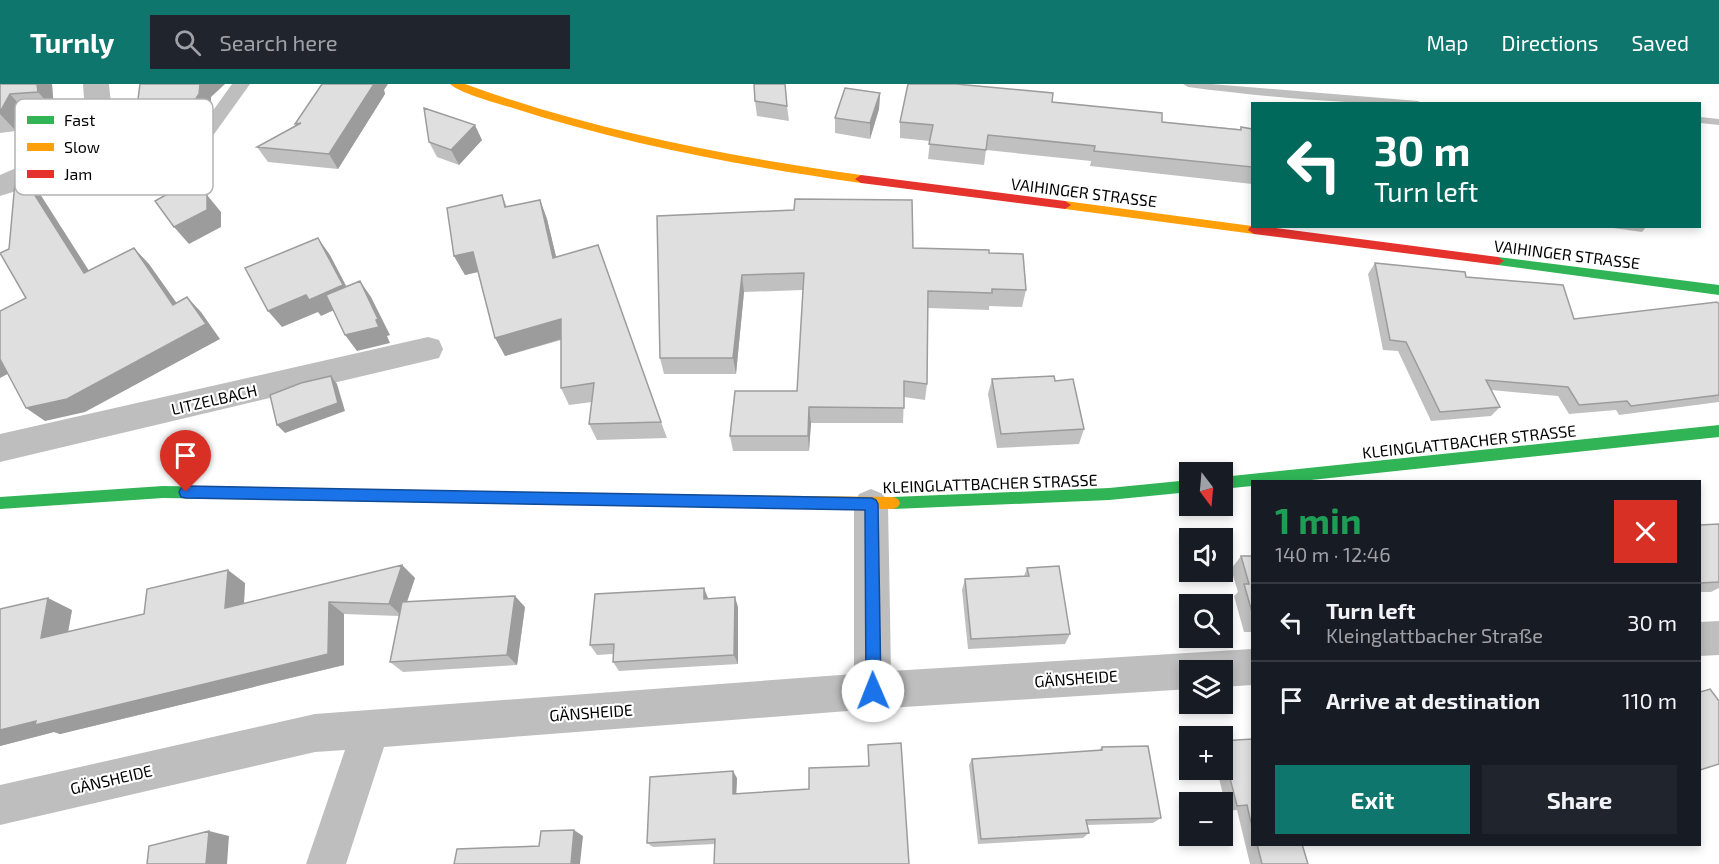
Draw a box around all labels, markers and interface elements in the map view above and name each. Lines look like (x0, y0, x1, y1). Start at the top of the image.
search box (150, 15, 570, 69)
text: Turnly (30, 25, 114, 59)
icon: search (171, 26, 204, 59)
text: Search here (219, 29, 338, 55)
text: Map (1426, 30, 1469, 55)
text: Directions (1502, 30, 1598, 55)
text: Saved (1631, 30, 1689, 55)
legend (15, 99, 213, 195)
text: Fast (64, 110, 95, 129)
text: 30 m (1374, 124, 1470, 174)
icon: left (1275, 126, 1353, 204)
text: Slow (64, 137, 100, 156)
text: Jam (64, 164, 92, 183)
street label: VAIHINGER STRASSE (1010, 174, 1158, 210)
text: Turn left (1374, 175, 1478, 207)
street label: VAIHINGER STRASSE (1493, 236, 1641, 272)
street label: LITZELBACH (169, 380, 259, 418)
street label: KLEINGLATTBACHER STRASSE (1361, 420, 1577, 462)
pin (160, 430, 211, 492)
icon: arrive (169, 439, 202, 472)
north arrow (1179, 462, 1233, 516)
map controls (1179, 462, 1233, 846)
street label: KLEINGLATTBACHER STRASSE (882, 470, 1098, 496)
text: 1 min (1275, 498, 1362, 541)
button: close (1614, 500, 1677, 563)
button: sound (1179, 528, 1233, 582)
text: 140 m · 12:46 (1275, 542, 1391, 566)
button: search (1179, 594, 1233, 648)
text: Turn left (1326, 597, 1415, 623)
icon: left (1275, 606, 1308, 639)
text: 30 m (1627, 609, 1677, 635)
text: Kleinglattbacher Straße (1326, 623, 1543, 647)
position arrow (841, 659, 905, 723)
button: layers (1179, 660, 1233, 714)
street label: GÄNSHEIDE (1034, 666, 1118, 690)
icon: arrive (1275, 684, 1308, 717)
text: Arrive at destination (1326, 687, 1540, 713)
text: 110 m (1622, 687, 1677, 713)
street label: GÄNSHEIDE (549, 700, 633, 724)
button: + (1179, 726, 1233, 780)
street label: GÄNSHEIDE (68, 760, 154, 798)
button: Exit (1275, 765, 1470, 834)
button: Share (1482, 765, 1677, 834)
button: − (1179, 792, 1233, 846)

